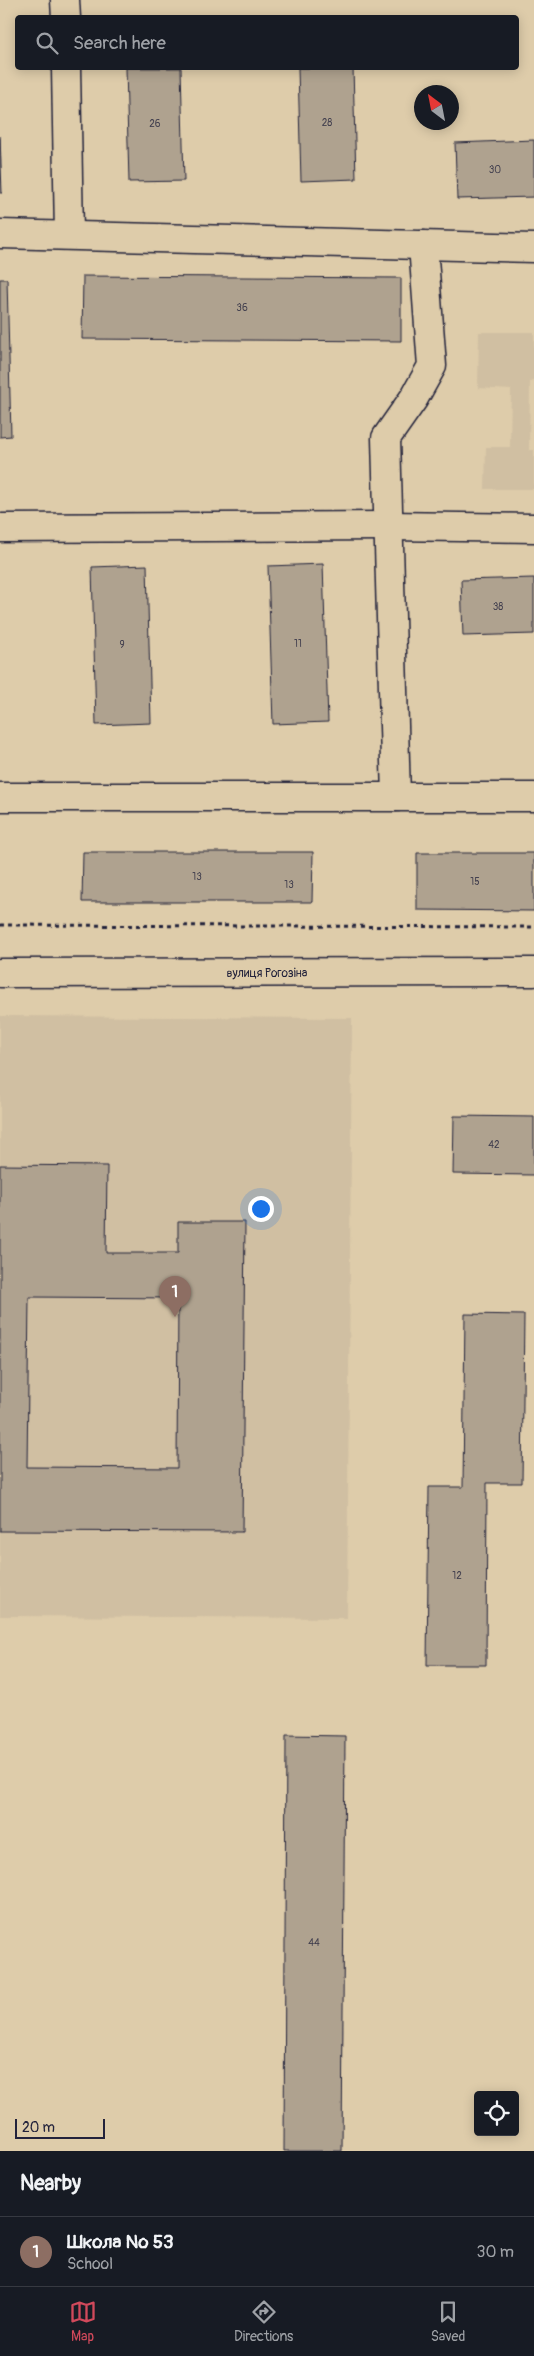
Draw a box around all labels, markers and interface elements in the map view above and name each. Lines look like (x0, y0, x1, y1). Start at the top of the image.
search box (15, 15, 519, 70)
icon: search (33, 29, 61, 57)
text: Search here (73, 31, 166, 55)
north arrow (414, 85, 459, 130)
house number: 28 (322, 117, 332, 129)
house number: 26 (149, 118, 161, 130)
house number: 30 (489, 164, 501, 176)
house number: 36 (236, 302, 248, 314)
house number: 38 (493, 601, 503, 613)
house number: 11 (294, 638, 302, 650)
house number: 9 (119, 639, 125, 651)
house number: 13 (192, 871, 202, 883)
house number: 15 (470, 876, 480, 888)
house number: 13 (284, 879, 294, 891)
street label: вулиця Рогозіна (227, 966, 308, 981)
house number: 42 (488, 1139, 500, 1151)
your location (248, 1196, 274, 1222)
pin: 1 (159, 1276, 191, 1317)
house number: 12 (452, 1570, 462, 1582)
house number: 44 (308, 1937, 320, 1949)
map controls (474, 2091, 519, 2136)
button: locate (474, 2091, 519, 2136)
scale bar (15, 2116, 105, 2139)
text: 20 m (22, 2119, 55, 2136)
text: Nearby (20, 2170, 81, 2197)
text: Школа № 53 (67, 2230, 174, 2254)
text: 1 (33, 2242, 39, 2262)
text: 30 m (476, 2242, 514, 2262)
text: School (67, 2254, 113, 2274)
tab: Map (69, 2298, 97, 2345)
tab: Directions (234, 2298, 293, 2345)
tab: Saved (431, 2298, 465, 2345)

